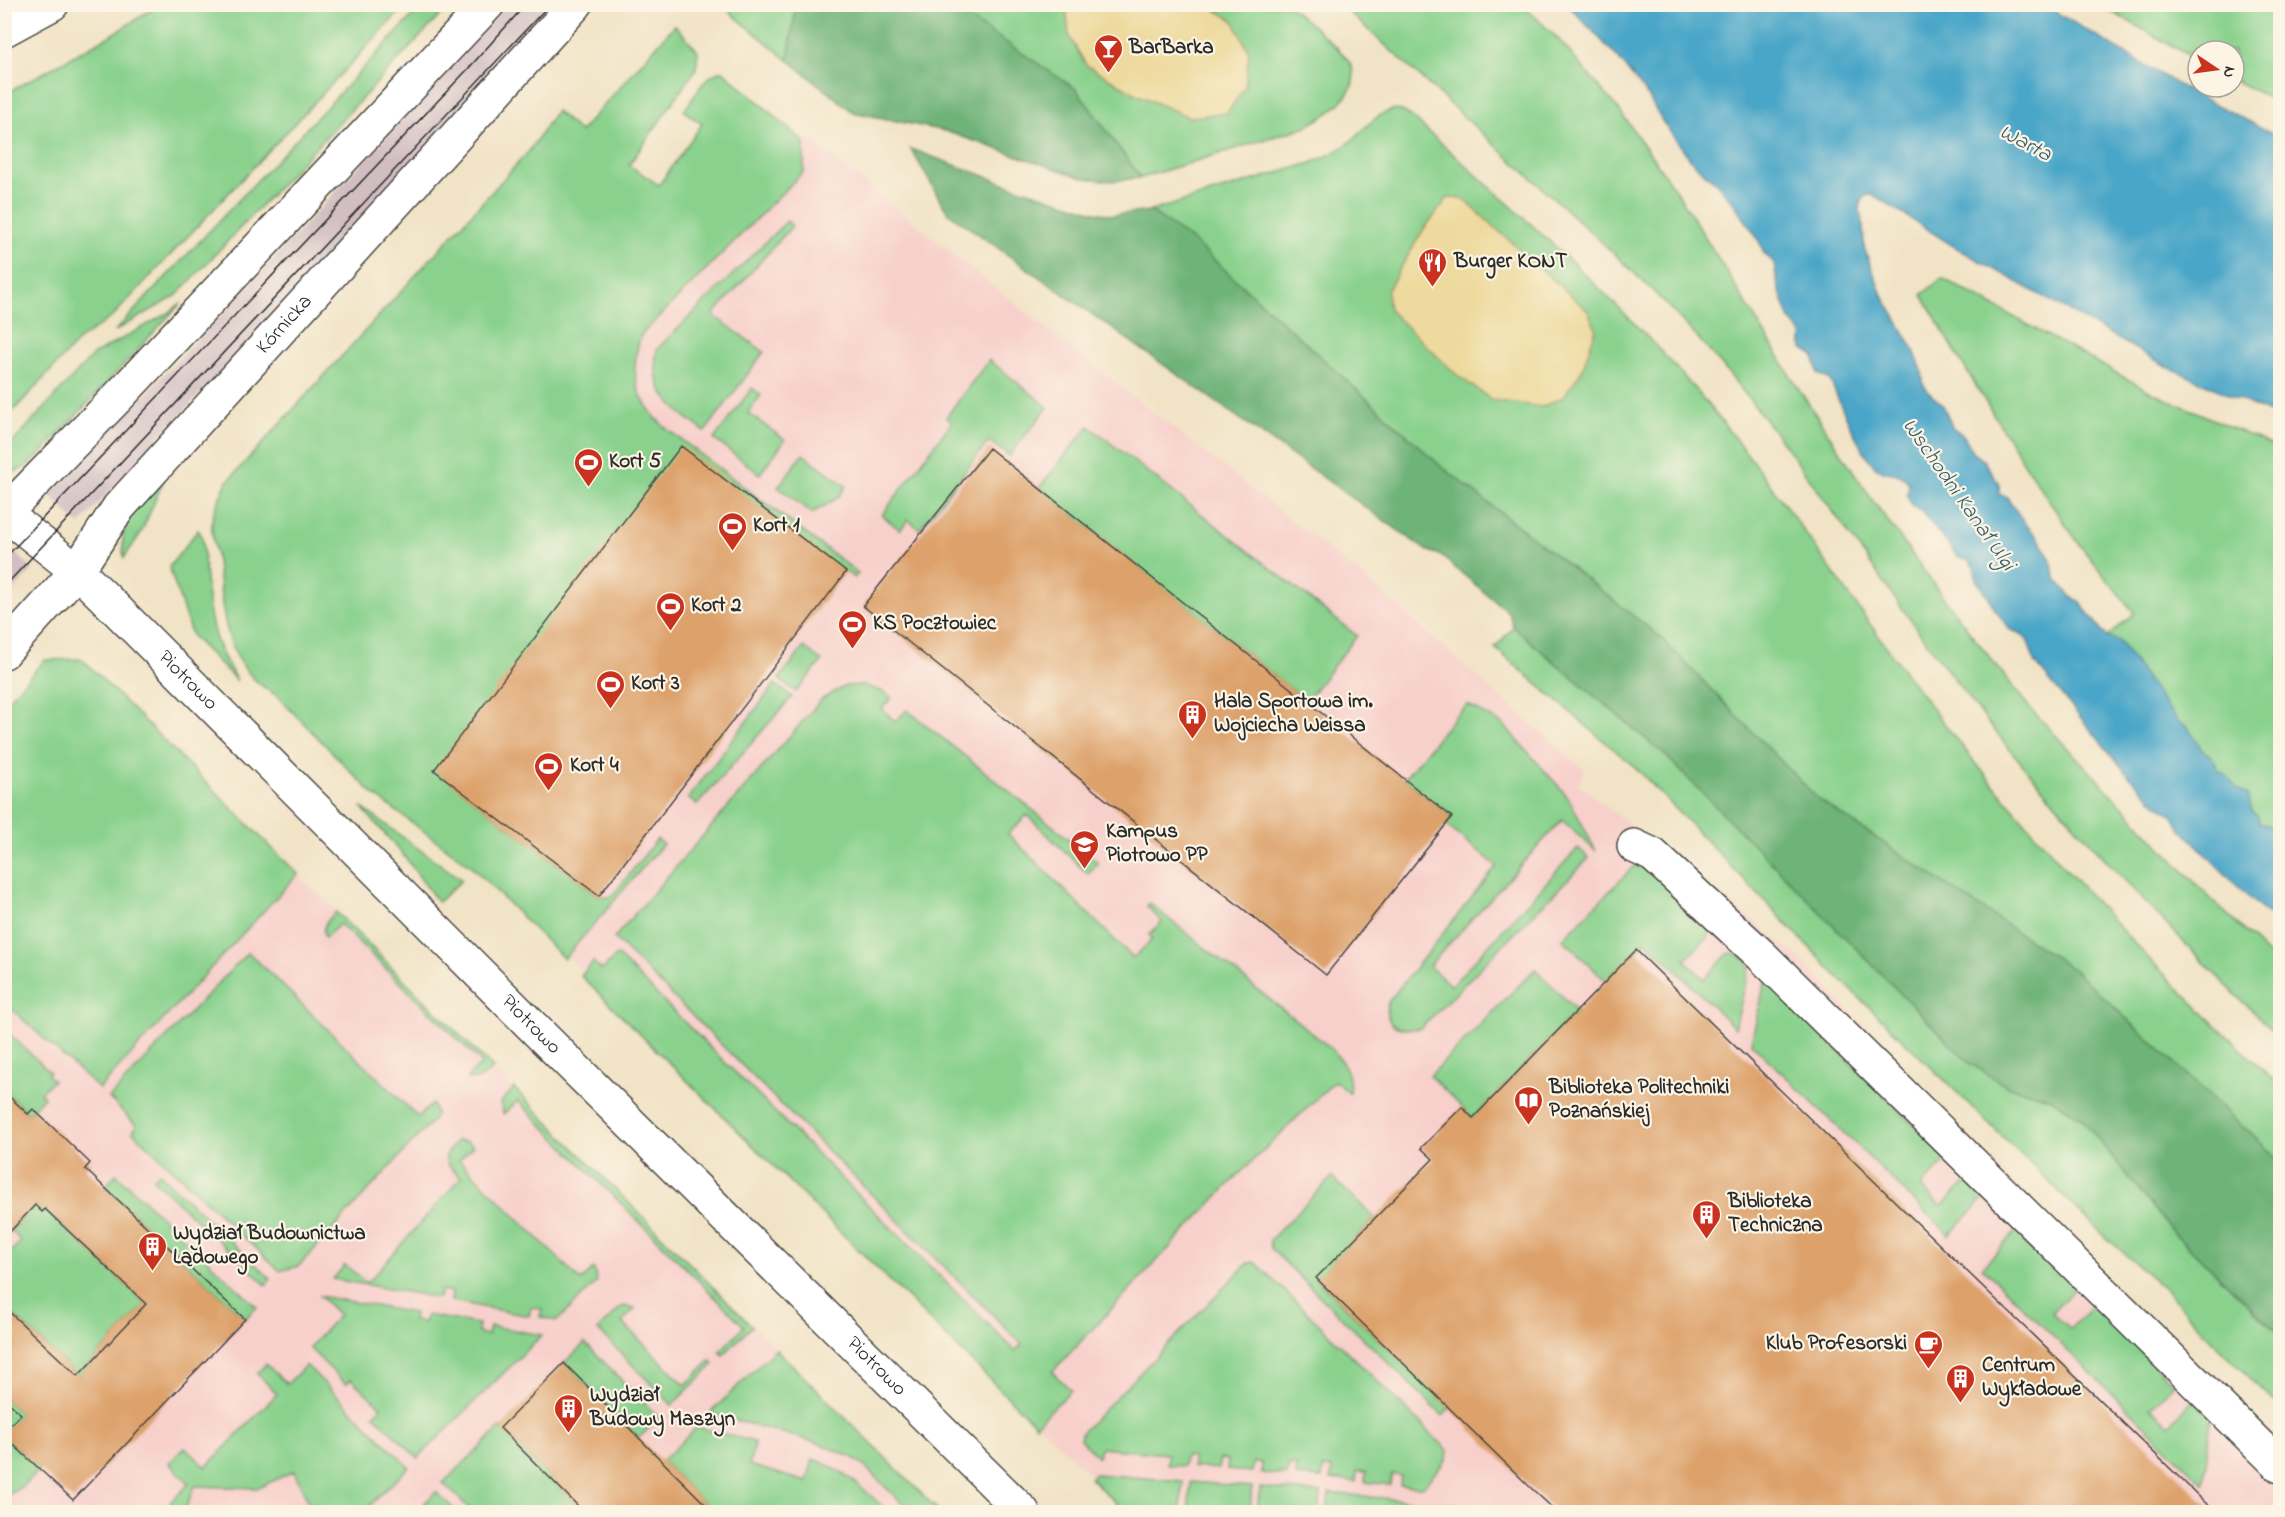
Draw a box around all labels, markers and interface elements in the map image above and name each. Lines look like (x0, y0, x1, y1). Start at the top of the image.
bar icon: BarBarka (1092, 32, 1124, 74)
place label: BarBarka (1128, 33, 1214, 63)
north arrow (2186, 39, 2246, 99)
text: N (2216, 64, 2242, 80)
water label: Warta (1993, 117, 2058, 172)
restaurant icon: Burger KONT (1417, 246, 1449, 288)
place label: Burger KONT (1453, 247, 1567, 279)
street label: Kórnicka (250, 288, 320, 361)
water label: Wschodni Kanał Ulgi (1893, 412, 2024, 579)
sports icon: Kort 5 (572, 446, 604, 488)
place label: Kort 5 (609, 447, 661, 477)
sports icon: Kort 1 (716, 510, 748, 552)
place label: Kort 1 (753, 511, 800, 541)
sports icon: Kort 2 (654, 590, 686, 632)
place label: Kort 2 (691, 591, 742, 621)
sports icon: KS Pocztowiec (836, 608, 868, 650)
place label: KS Pocztowiec (873, 609, 997, 639)
street label: Piotrowo (151, 644, 225, 718)
sports icon: Kort 3 (594, 668, 626, 710)
place label: Kort 3 (631, 669, 680, 699)
place label: Hala Sportowa im. Wojciecha Weissa (1214, 687, 1373, 741)
building icon: Hala Sportowa im. Wojciecha Weissa (1177, 698, 1209, 740)
sports icon: Kort 4 (533, 750, 565, 792)
place label: Kort 4 (570, 751, 619, 781)
place label: Kampus Piotrowo PP (1106, 817, 1208, 871)
school or university icon: Kampus Piotrowo PP (1069, 828, 1101, 870)
street label: Piotrowo (494, 988, 568, 1062)
place label: Biblioteka Politechniki Poznańskiej (1548, 1073, 1729, 1127)
library icon: Biblioteka Politechniki Poznańskiej (1512, 1084, 1544, 1126)
place label: Biblioteka Techniczna (1727, 1187, 1823, 1241)
building icon: Biblioteka Techniczna (1691, 1198, 1723, 1240)
place label: Wydział Budownictwa Lądowego (173, 1219, 366, 1275)
building icon: Wydział Budownictwa Lądowego (136, 1230, 168, 1272)
cafe icon: Klub Profesorski (1912, 1328, 1944, 1370)
place label: Klub Profesorski (1766, 1329, 1907, 1359)
street label: Piotrowo (839, 1330, 913, 1404)
place label: Centrum Wykładowe (1982, 1351, 2082, 1407)
building icon: Centrum Wykładowe (1945, 1362, 1977, 1404)
place label: Wydział Budowy Maszyn (589, 1381, 735, 1437)
building icon: Wydział Budowy Maszyn (553, 1392, 585, 1434)

